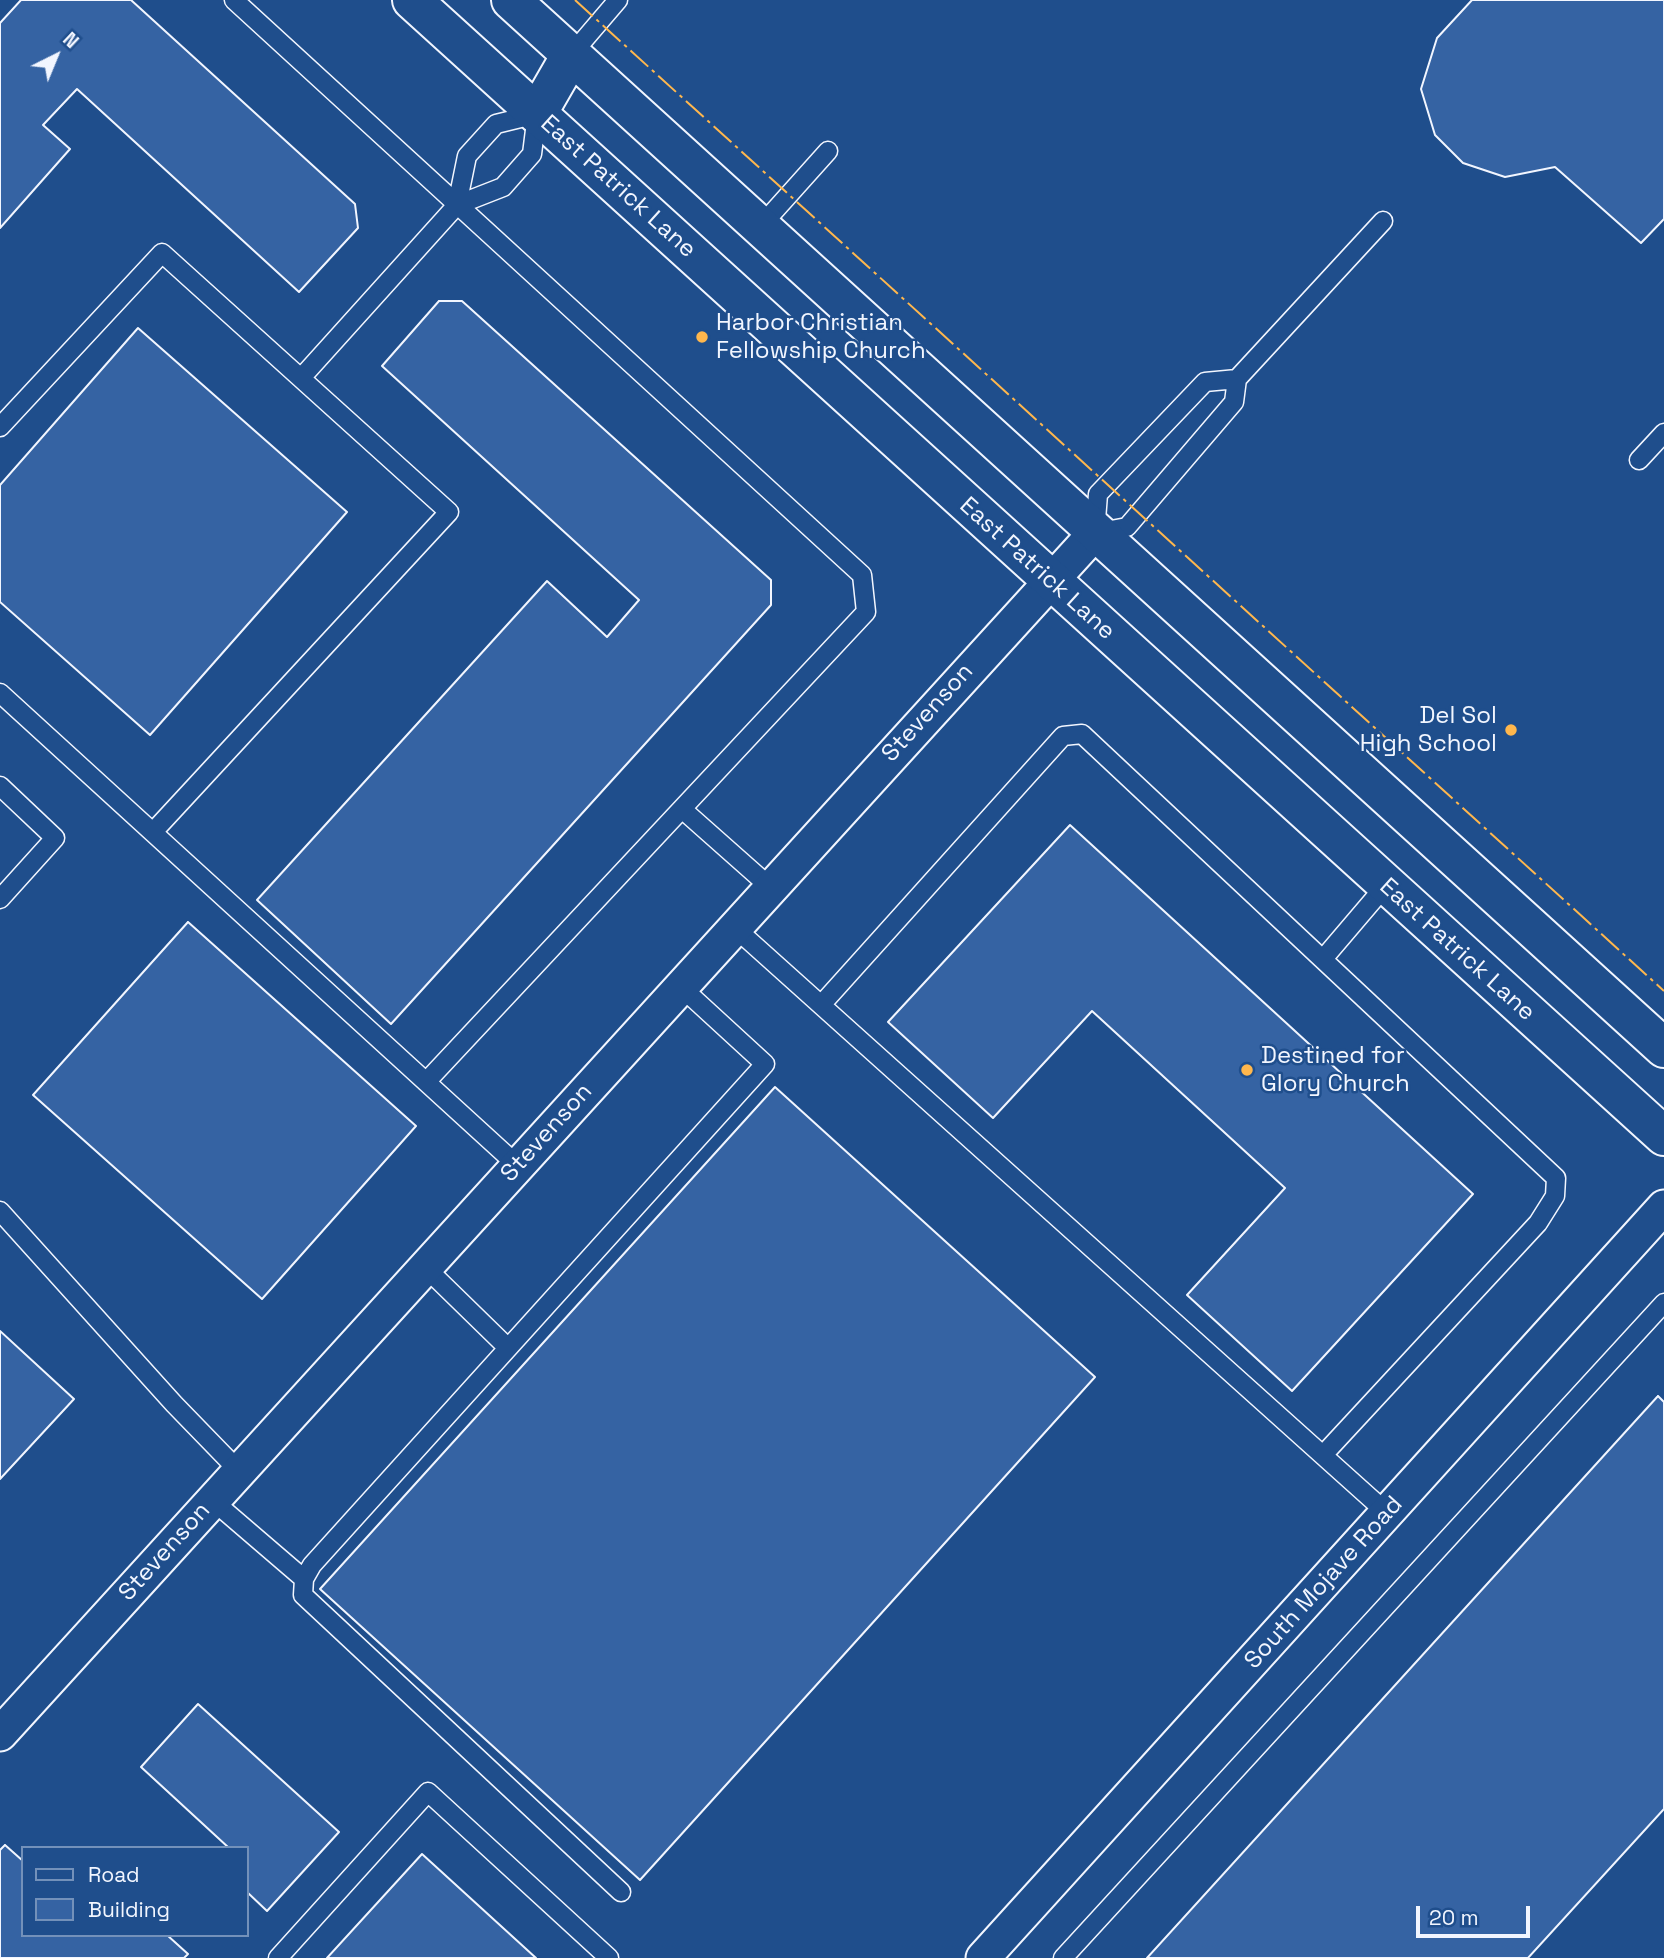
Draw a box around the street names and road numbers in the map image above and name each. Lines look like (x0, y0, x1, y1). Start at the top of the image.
street label: East Patrick Lane (534, 110, 702, 264)
street label: East Patrick Lane (953, 492, 1121, 646)
street label: Stevenson (876, 658, 980, 768)
street label: East Patrick Lane (1373, 873, 1541, 1027)
street label: Stevenson (495, 1078, 599, 1188)
street label: South Mojave Road (1239, 1491, 1409, 1675)
street label: Stevenson (113, 1497, 217, 1607)

